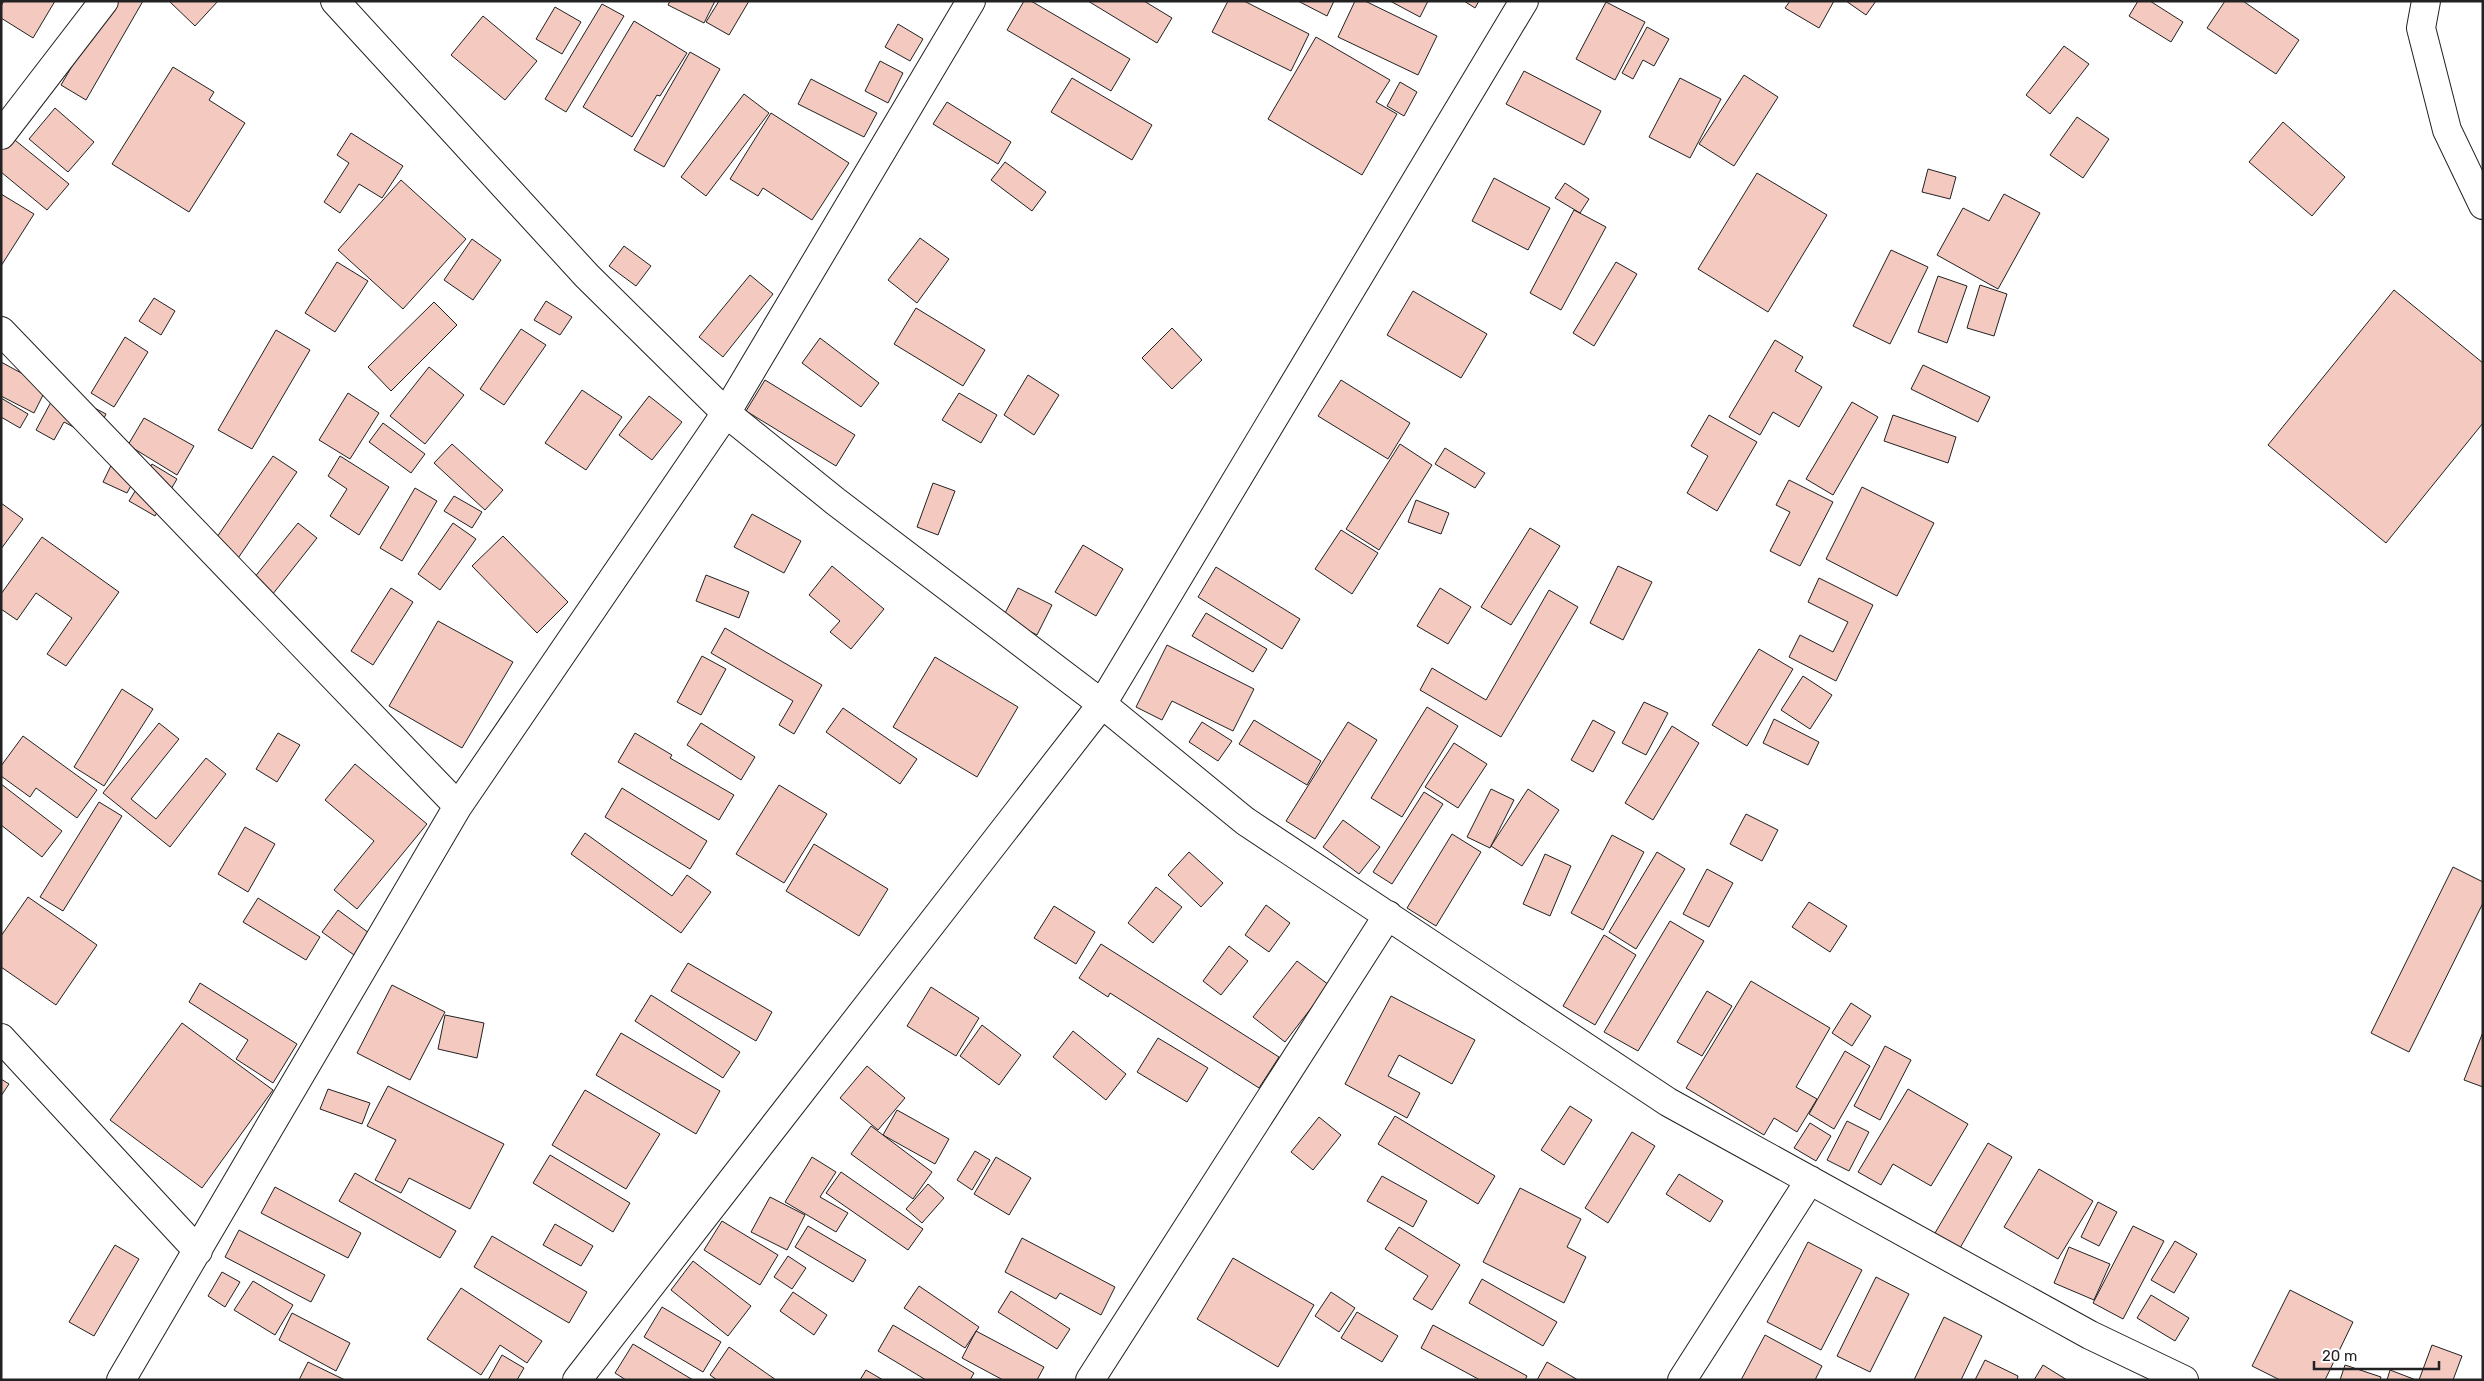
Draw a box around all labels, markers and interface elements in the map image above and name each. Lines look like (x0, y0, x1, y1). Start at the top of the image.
scale bar (2314, 1338, 2439, 1370)
text: 20 m (2322, 1347, 2357, 1365)

